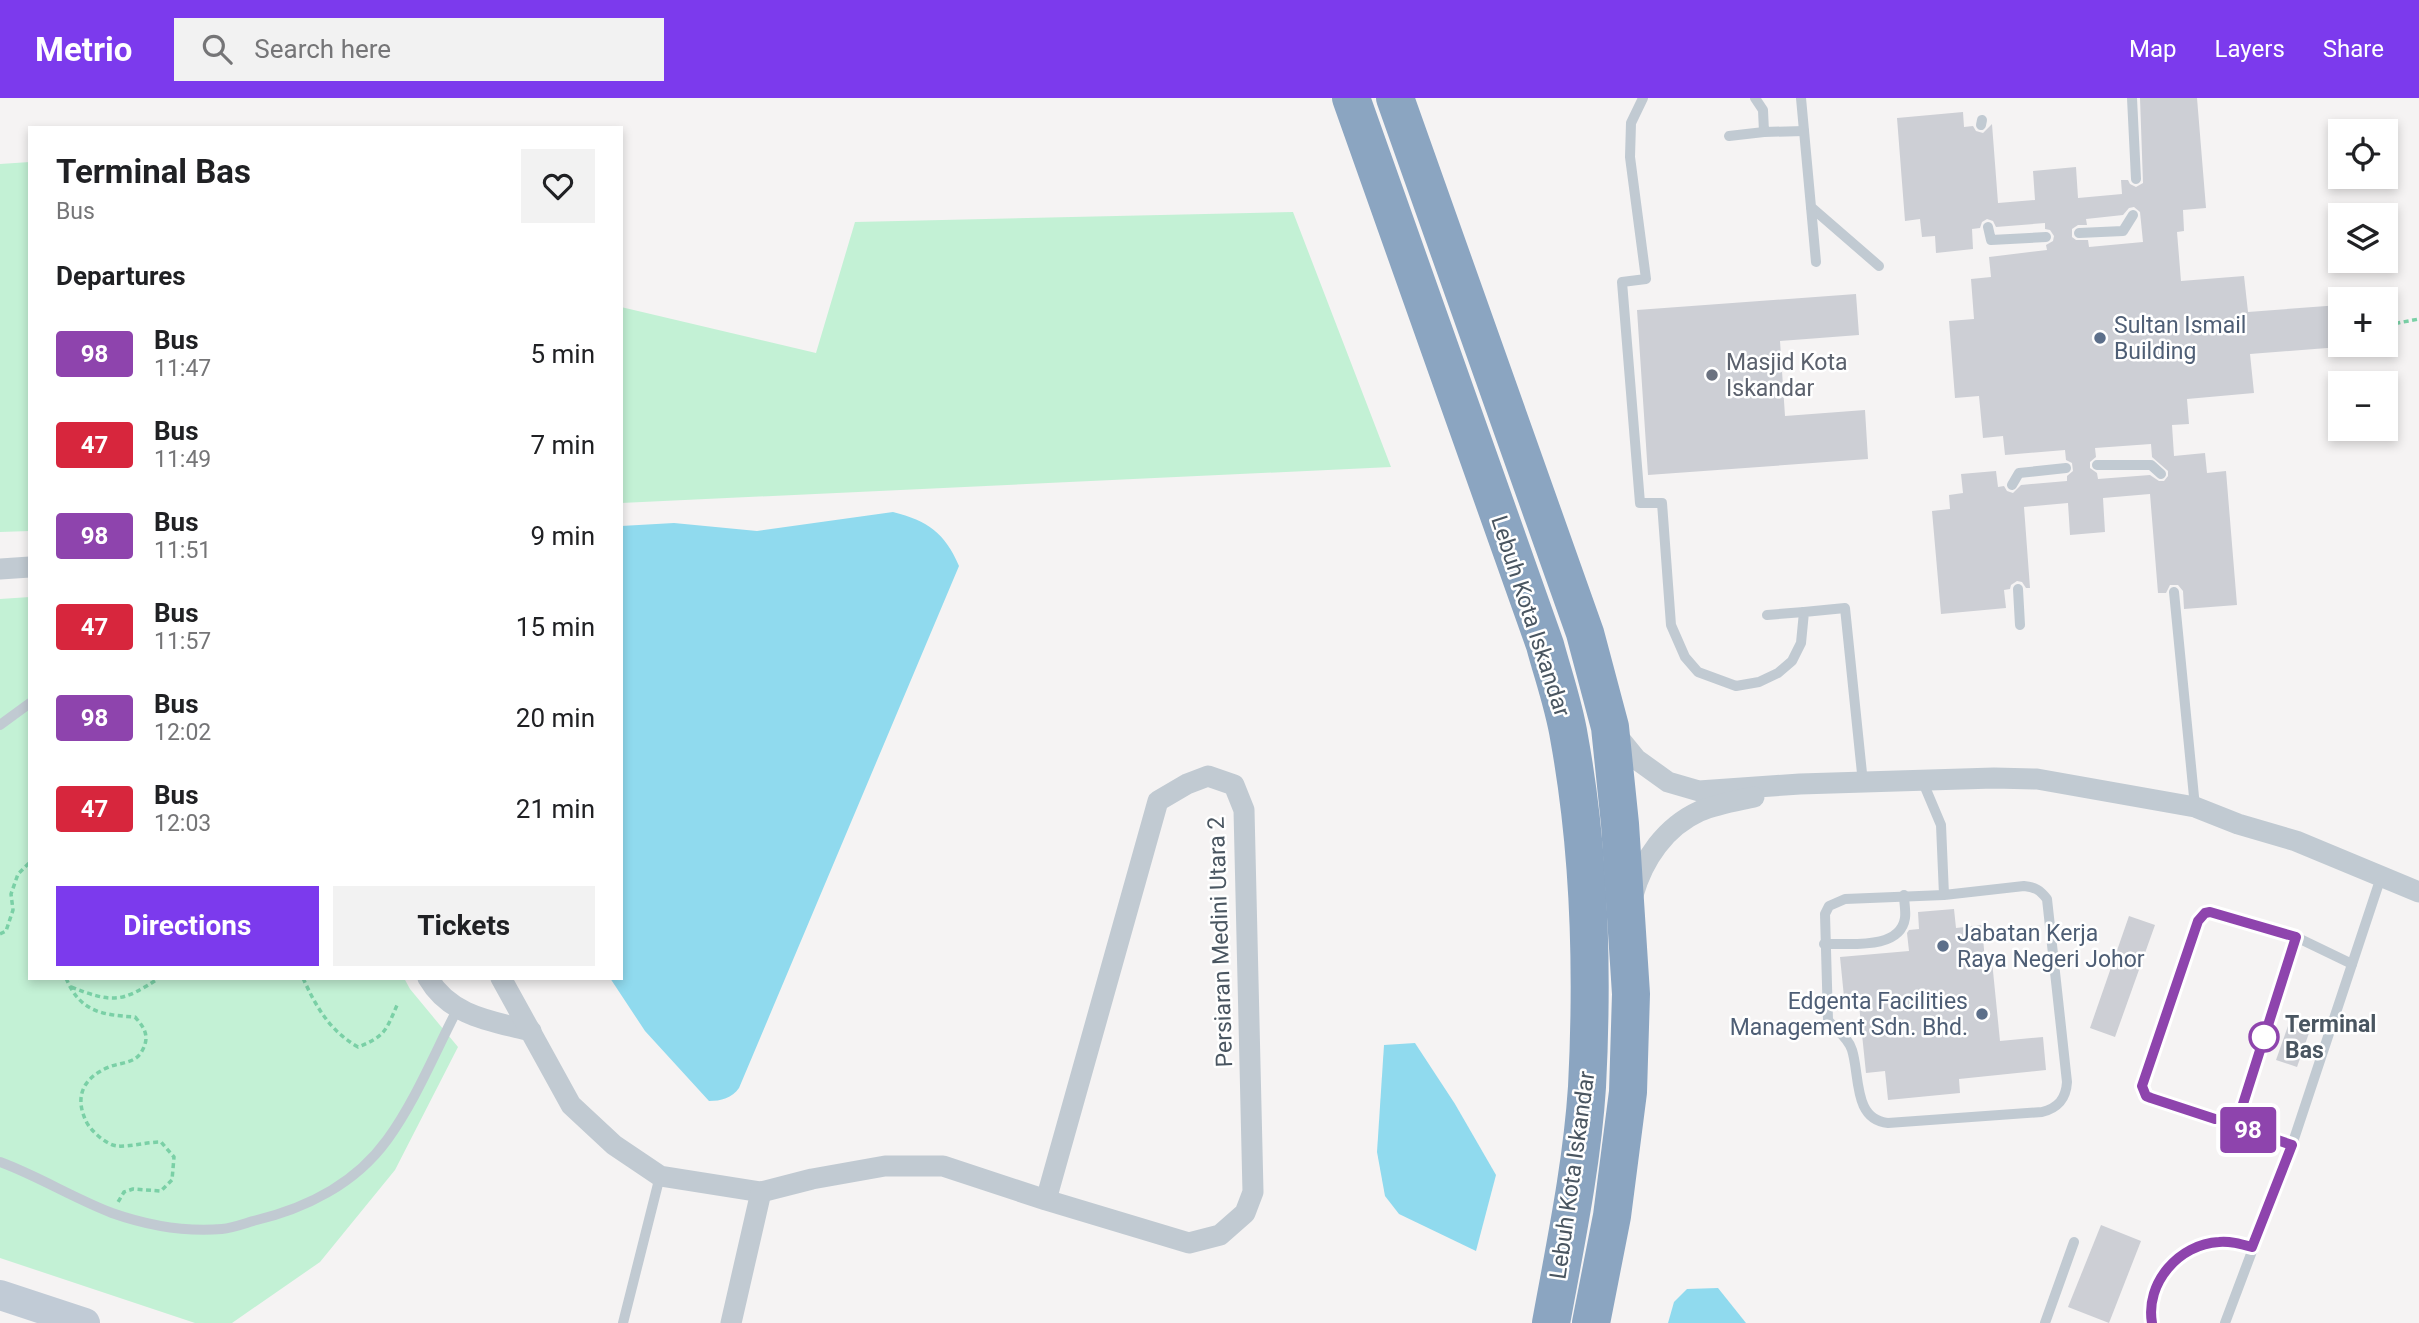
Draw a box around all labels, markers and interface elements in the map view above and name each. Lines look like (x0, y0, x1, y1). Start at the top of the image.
search box (174, 18, 664, 81)
text: Metrio (35, 30, 132, 69)
icon: search (198, 30, 236, 68)
text: Search here (254, 34, 391, 64)
text: Map (2129, 35, 2177, 63)
text: Layers (2215, 35, 2285, 63)
text: Share (2323, 35, 2384, 63)
map controls (2328, 119, 2398, 441)
button: locate (2328, 119, 2398, 189)
button: heart (521, 149, 595, 223)
text: Terminal Bas (56, 152, 251, 191)
text: Bus (56, 198, 95, 225)
button: layers (2328, 203, 2398, 273)
text: Departures (56, 261, 186, 291)
button: + (2328, 287, 2398, 357)
place label: Sultan Ismail Building (2114, 312, 2246, 365)
text: Bus (154, 325, 199, 355)
marker: Sultan Ismail Building (2092, 330, 2108, 346)
text: 5 min (530, 339, 595, 369)
text: 98 (81, 340, 108, 368)
place label: Masjid Kota Iskandar (1726, 349, 1848, 402)
text: 11:47 (154, 355, 211, 382)
marker: Masjid Kota Iskandar (1704, 367, 1720, 383)
button: − (2328, 371, 2398, 441)
text: Bus (154, 416, 199, 446)
text: 7 min (530, 430, 595, 460)
text: 47 (81, 431, 108, 459)
text: 11:49 (154, 446, 211, 473)
text: Bus (154, 507, 199, 537)
street label: Lebuh Kota Iskandar (1485, 512, 1576, 720)
text: 9 min (530, 521, 595, 551)
text: 98 (81, 522, 108, 550)
text: 11:51 (154, 537, 211, 564)
text: Bus (154, 598, 199, 628)
text: 15 min (516, 612, 595, 642)
text: 47 (81, 613, 108, 641)
text: 11:57 (154, 628, 211, 655)
text: Bus (154, 689, 199, 719)
text: 20 min (516, 703, 595, 733)
text: 98 (81, 704, 108, 732)
text: 12:02 (154, 719, 211, 746)
text: Bus (154, 780, 199, 810)
text: 21 min (516, 794, 595, 824)
text: 47 (81, 795, 108, 823)
text: 12:03 (154, 810, 211, 837)
street label: Persiaran Medini Utara 2 (1203, 816, 1238, 1068)
button: Directions (56, 886, 319, 966)
button: Tickets (333, 886, 595, 966)
place label: Jabatan Kerja Raya Negeri Johor (1957, 920, 2145, 973)
marker: Jabatan Kerja Raya Negeri Johor (1935, 938, 1951, 954)
place label: Edgenta Facilities Management Sdn. Bhd. (1730, 988, 1968, 1041)
marker: Edgenta Facilities Management Sdn. Bhd. (1974, 1006, 1990, 1022)
place label: Terminal Bas (2285, 1011, 2376, 1064)
marker: Terminal Bas (2249, 1022, 2279, 1052)
street label: Lebuh Kota Iskandar (1545, 1069, 1600, 1281)
line badge: 98 (2216, 1107, 2280, 1153)
text: 98 (2234, 1116, 2262, 1144)

